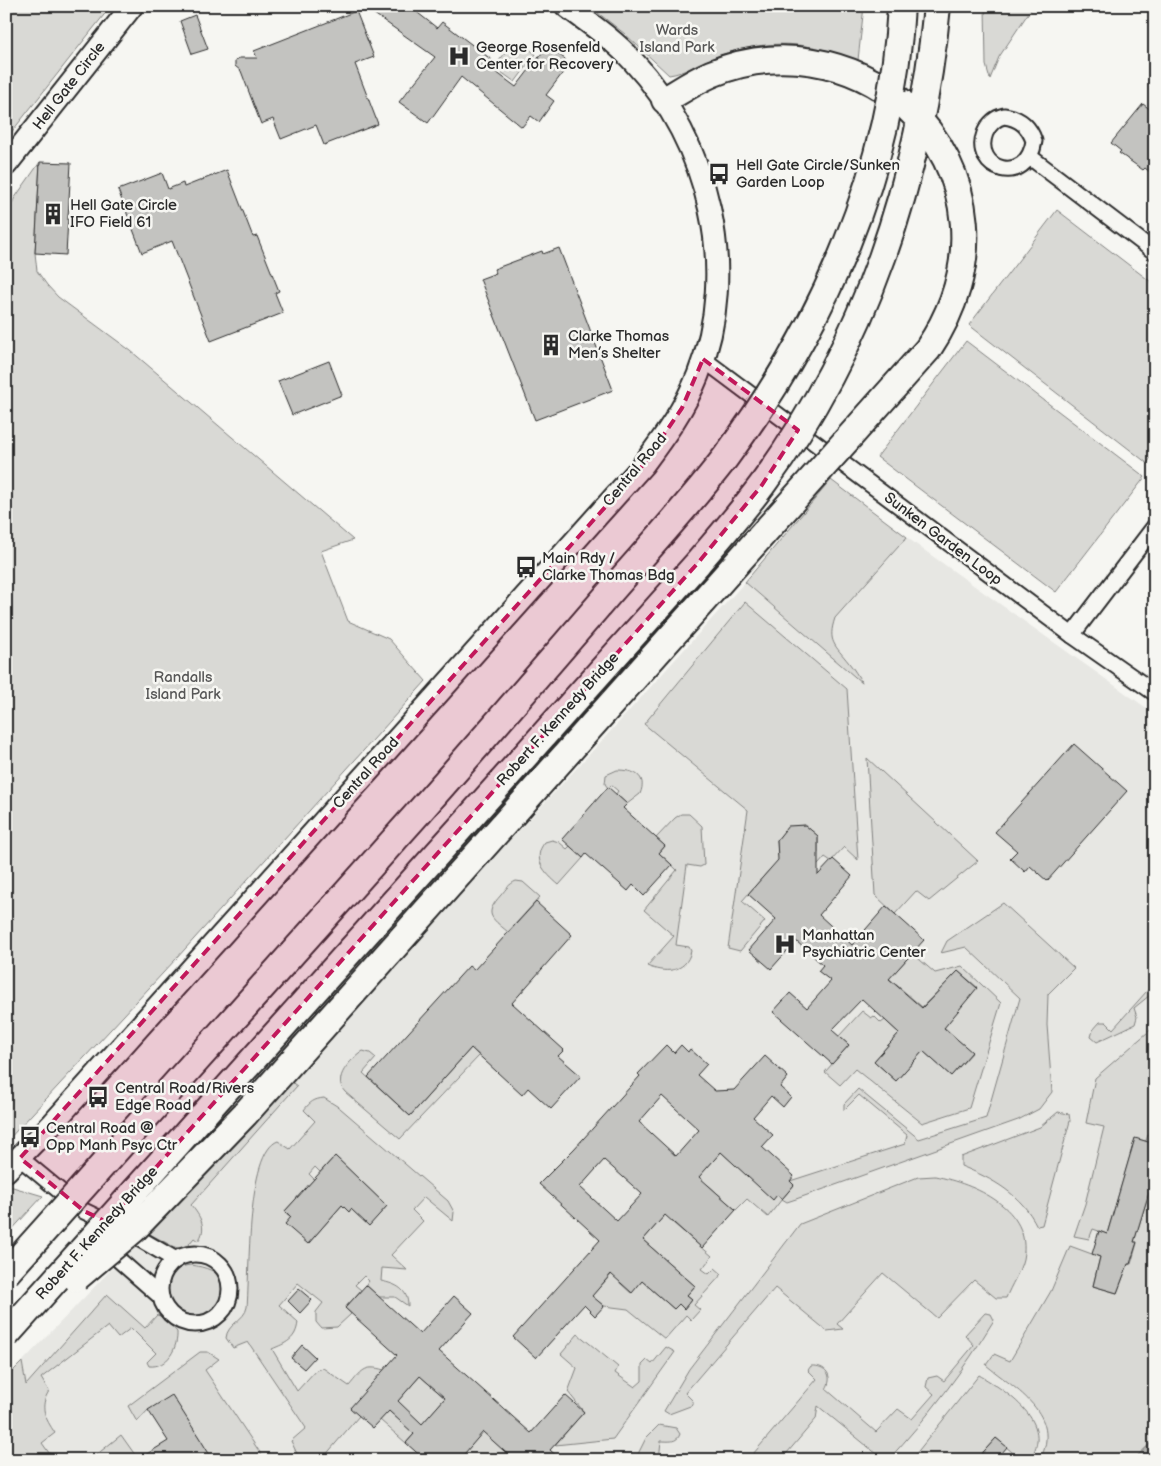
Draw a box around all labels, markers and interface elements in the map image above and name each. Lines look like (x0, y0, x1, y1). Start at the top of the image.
park label: Wards Island Park (639, 21, 715, 57)
street label: Hell Gate Circle (29, 38, 109, 134)
place label: George Rosenfeld Center for Recovery (476, 38, 614, 74)
hospital icon: George Rosenfeld Center for Recovery (446, 43, 472, 69)
place label: Hell Gate Circle/Sunken Garden Loop (736, 156, 900, 192)
bus stop icon: Hell Gate Circle/Sunken Garden Loop (706, 161, 732, 187)
place label: Hell Gate Circle IFO Field 61 (70, 196, 177, 232)
building icon: Hell Gate Circle IFO Field 61 (40, 201, 66, 227)
place label: Clarke Thomas Men’s Shelter (568, 327, 670, 363)
building icon: Clarke Thomas Men’s Shelter (538, 332, 564, 358)
street label: Central Road (599, 429, 671, 511)
street label: Sunken Garden Loop (880, 488, 1006, 590)
place label: Main Rdy / Clarke Thomas Bdg (542, 549, 675, 585)
bus stop icon: Main Rdy / Clarke Thomas Bdg (513, 554, 539, 580)
street label: Robert F. Kennedy Bridge (493, 648, 623, 790)
park label: Randalls Island Park (145, 668, 221, 704)
street label: Central Road (329, 733, 403, 813)
place label: Manhattan Psychiatric Center (802, 926, 926, 962)
hospital icon: Manhattan Psychiatric Center (772, 931, 798, 957)
place label: Central Road/Rivers Edge Road (115, 1079, 255, 1115)
bus stop icon: Central Road/Rivers Edge Road (85, 1084, 111, 1110)
place label: Central Road @ Opp Manh Psyc Ctr (46, 1119, 178, 1155)
bus stop icon: Central Road @ Opp Manh Psyc Ctr (17, 1124, 43, 1150)
street label: Robert F. Kennedy Bridge (32, 1162, 162, 1304)

